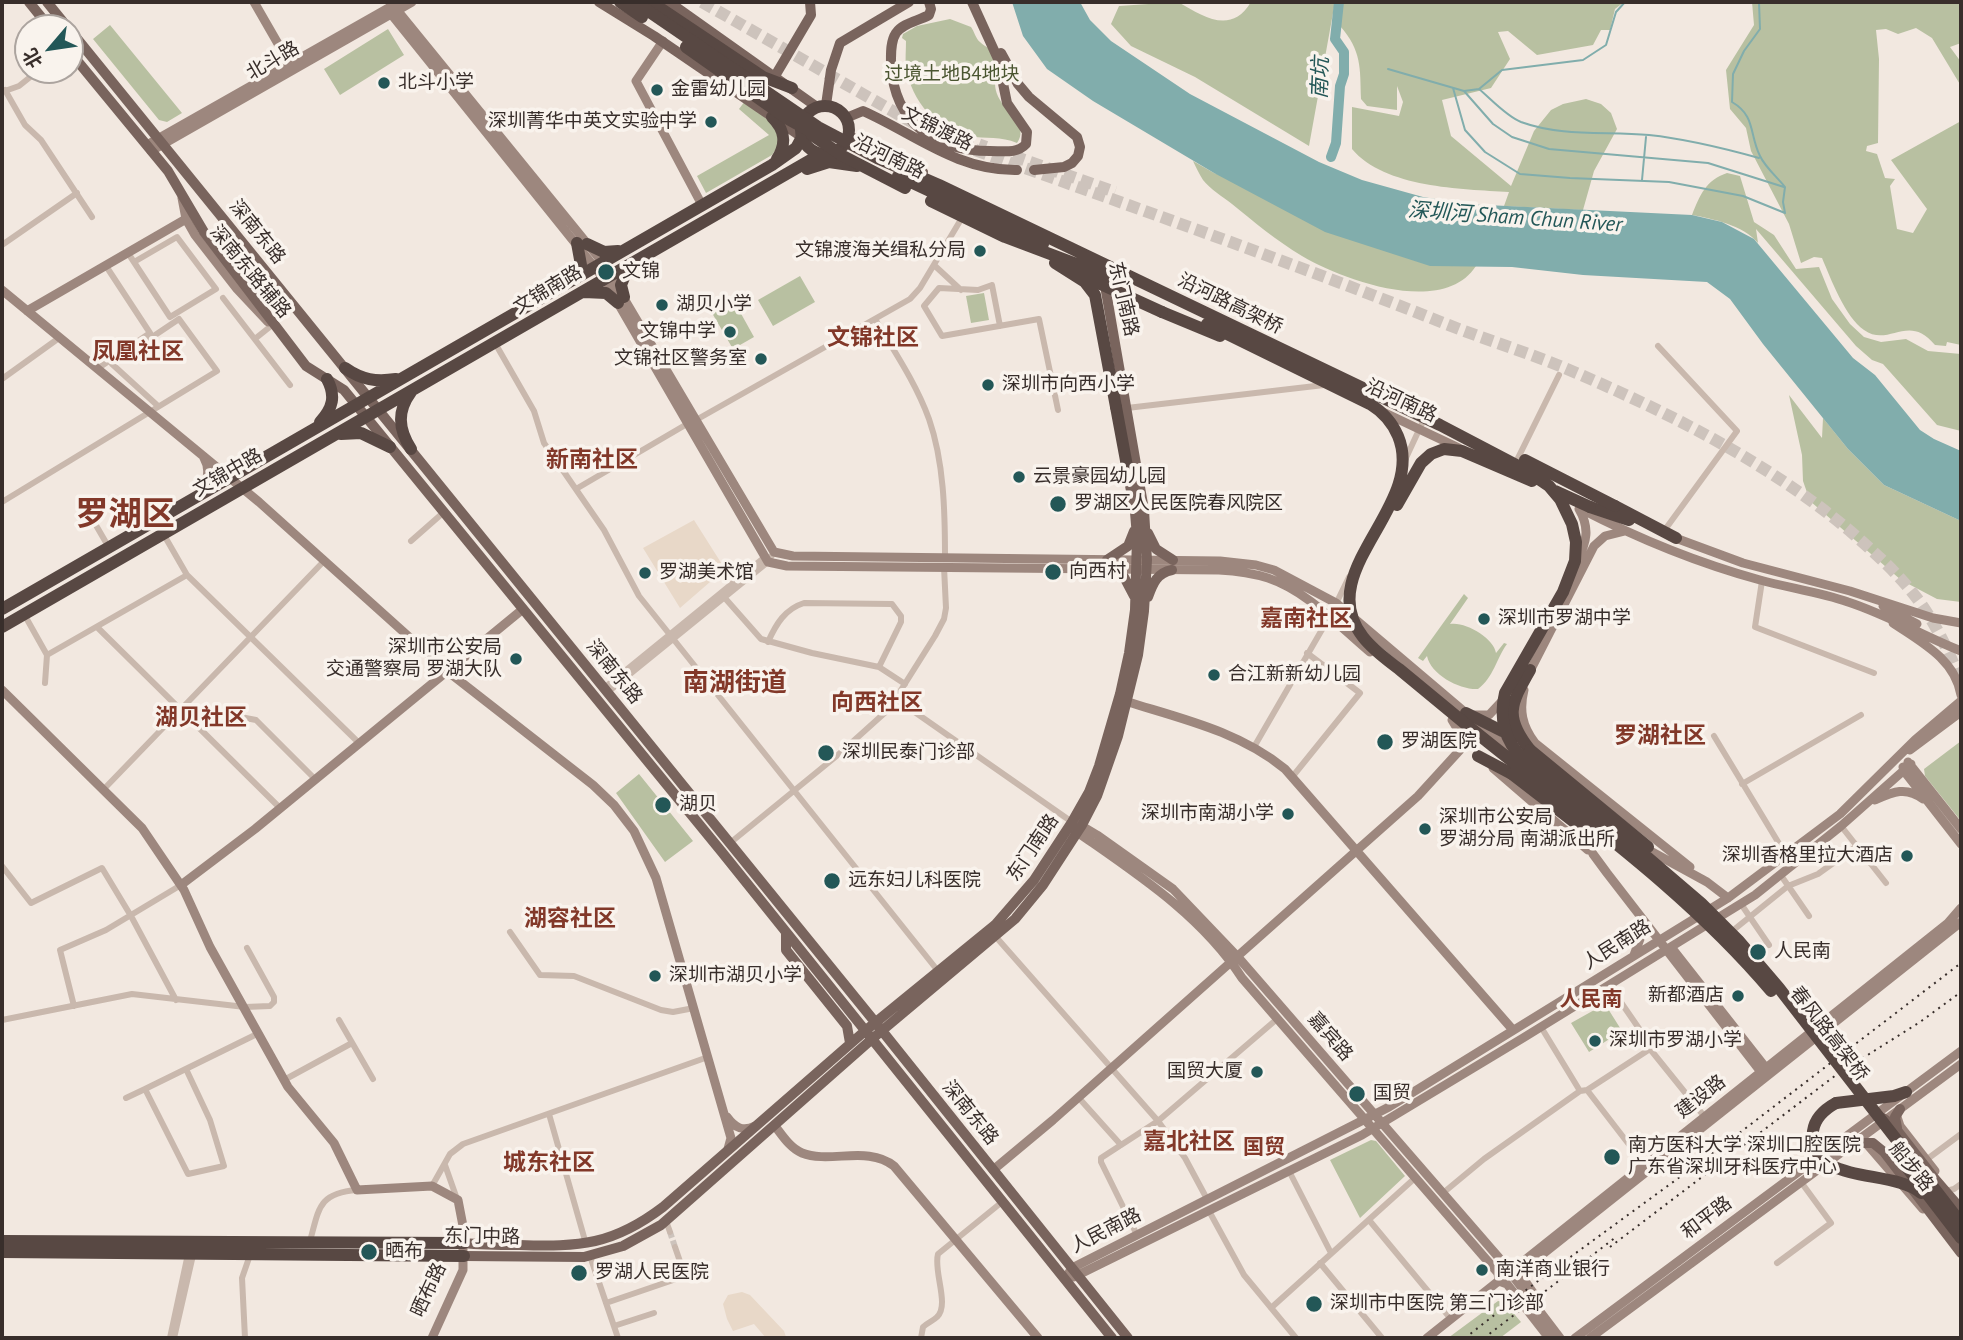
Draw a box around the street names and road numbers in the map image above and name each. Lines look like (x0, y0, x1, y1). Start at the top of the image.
street label: 北斗路 (243, 37, 303, 85)
street label: 文锦渡路 (898, 102, 976, 156)
street label: 沿河南路 (850, 130, 928, 184)
street label: 深南东路 (224, 195, 290, 269)
street label: 深南东路辅路 (205, 221, 295, 323)
street label: 东门南路 (1103, 259, 1143, 339)
street label: 文锦南路 (510, 261, 586, 319)
street label: 沿河路高架桥 (1174, 269, 1286, 339)
street label: 沿河南路 (1362, 375, 1440, 427)
street label: 文锦中路 (189, 444, 267, 502)
street label: 深南东路 (581, 635, 647, 709)
street label: 东门南路 (1002, 810, 1064, 886)
street label: 人民南路 (1579, 915, 1655, 975)
street label: 春风路高架桥 (1785, 982, 1873, 1086)
street label: 嘉宾路 (1303, 1008, 1357, 1066)
street label: 建设路 (1672, 1070, 1730, 1124)
street label: 深南东路 (937, 1076, 1003, 1150)
street label: 船步路 (1884, 1138, 1938, 1196)
street label: 和平路 (1677, 1192, 1737, 1244)
street label: 人民南路 (1067, 1204, 1145, 1258)
street label: 东门中路 (444, 1225, 520, 1249)
street label: 晒布路 (407, 1259, 451, 1321)

